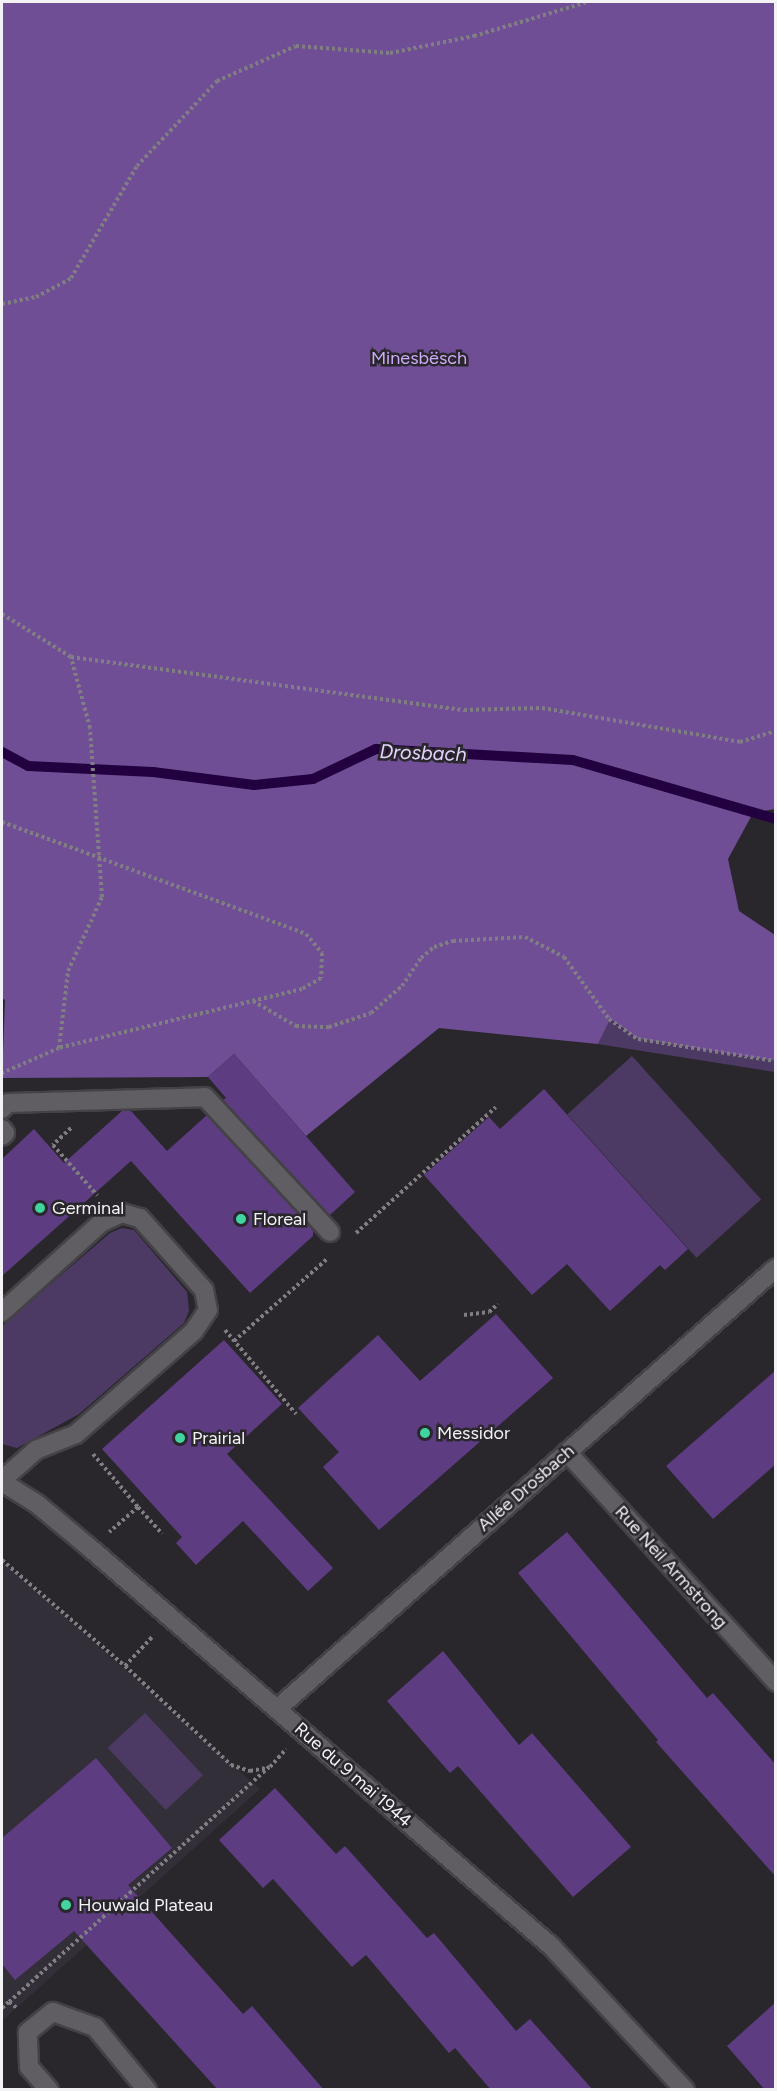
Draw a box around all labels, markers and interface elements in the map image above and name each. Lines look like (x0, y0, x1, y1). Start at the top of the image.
park label: Minesbësch (371, 347, 467, 369)
water label: Drosbach (379, 739, 467, 767)
place label: Germinal (52, 1197, 124, 1219)
marker: Germinal (33, 1201, 47, 1215)
place label: Floreal (253, 1208, 306, 1230)
marker: Floreal (234, 1212, 248, 1226)
place label: Messidor (437, 1422, 510, 1444)
marker: Messidor (418, 1426, 432, 1440)
place label: Prairial (192, 1427, 245, 1449)
marker: Prairial (173, 1431, 187, 1445)
street label: Allée Drosbach (473, 1440, 579, 1536)
street label: Rue Neil Armstrong (610, 1501, 732, 1633)
street label: Rue du 9 mai 1944 (290, 1718, 416, 1832)
place label: Houwald Plateau (78, 1894, 213, 1916)
marker: Houwald Plateau (59, 1898, 73, 1912)

